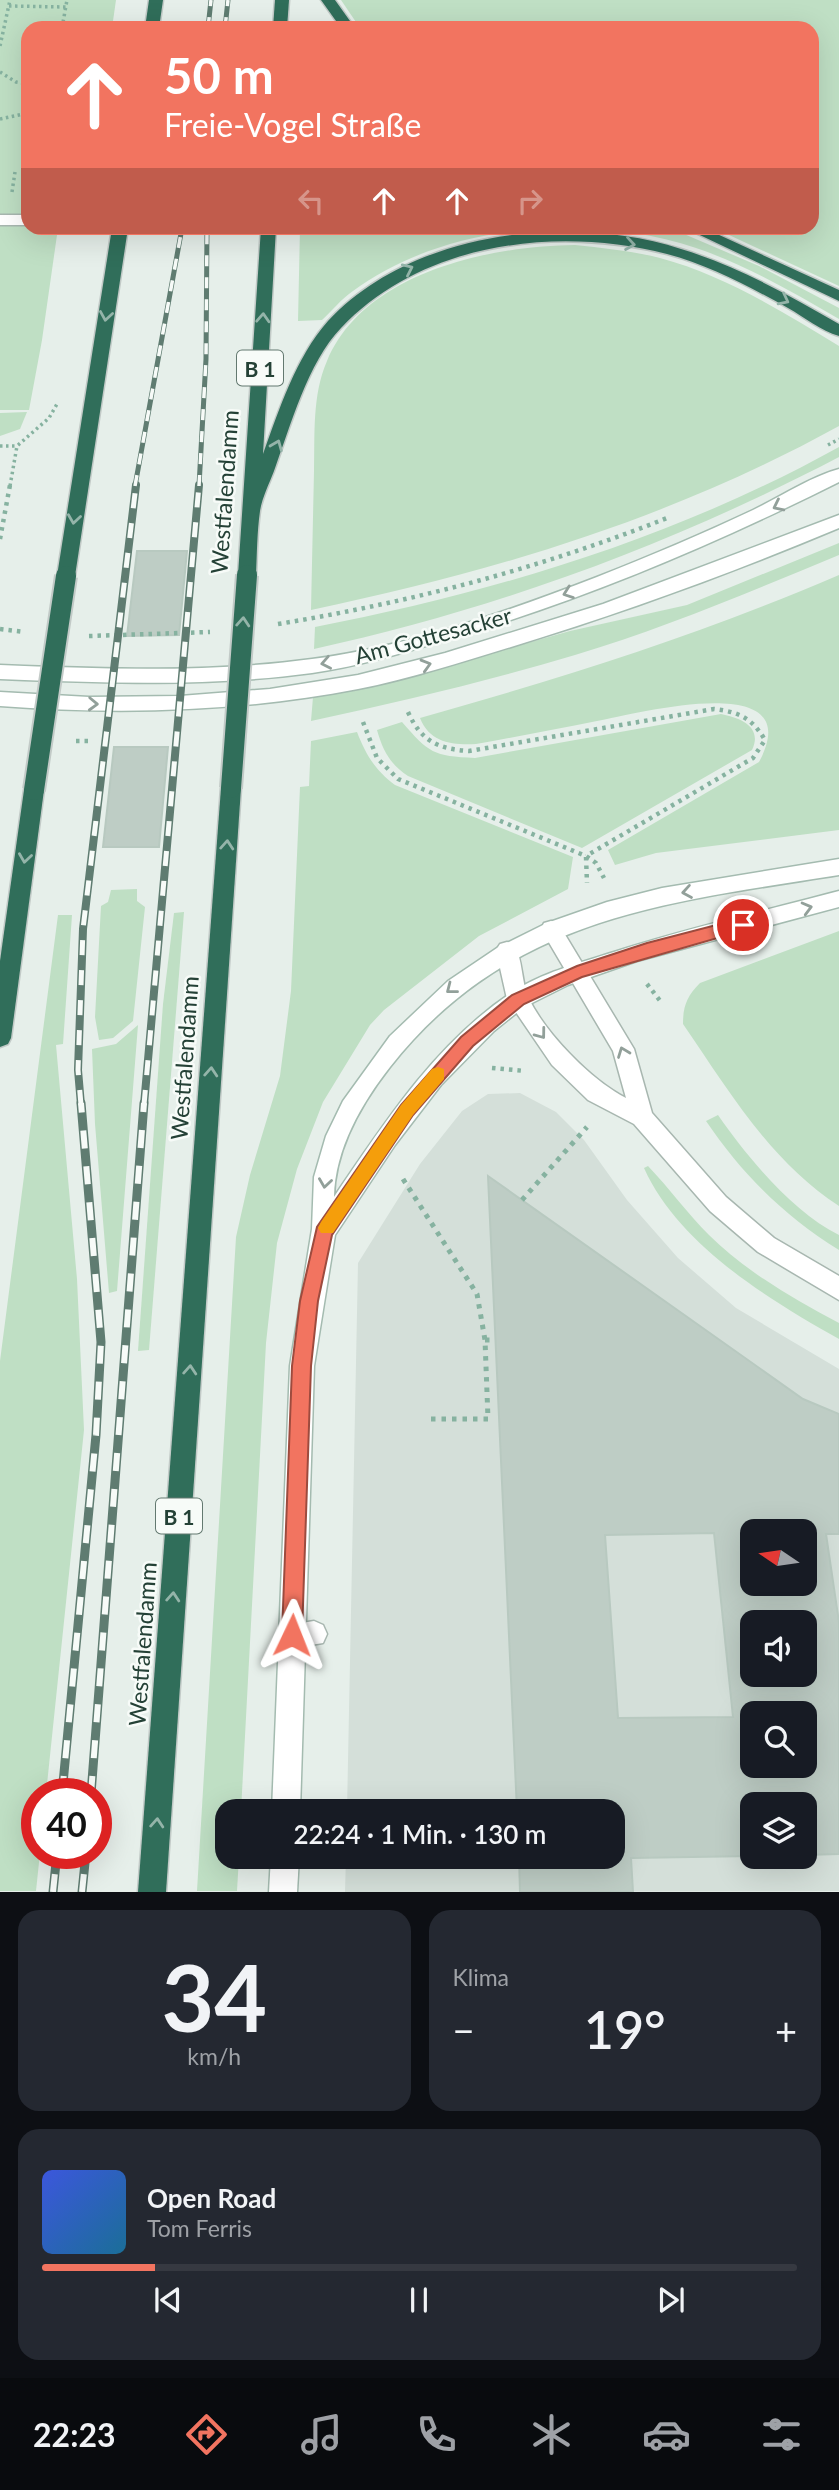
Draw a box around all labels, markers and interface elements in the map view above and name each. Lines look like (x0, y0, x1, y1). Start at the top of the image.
text: 50 m (164, 46, 274, 104)
icon: ahead (49, 49, 140, 140)
text: Freie-Vogel Straße (164, 105, 421, 144)
icon: left (292, 182, 330, 220)
icon: ahead (365, 182, 403, 220)
icon: ahead (438, 182, 476, 220)
icon: right (511, 182, 549, 220)
one-way arrow (624, 236, 636, 251)
one-way arrow (400, 263, 413, 277)
one-way arrow (777, 292, 789, 306)
one-way arrow (99, 310, 114, 322)
one-way arrow (255, 312, 270, 323)
road number: B 1 (237, 350, 283, 386)
street label: Westfalendamm (204, 409, 244, 575)
one-way arrow (268, 440, 282, 452)
one-way arrow (773, 497, 785, 511)
one-way arrow (67, 513, 82, 525)
one-way arrow (563, 585, 575, 599)
street label: Am Gottesacker (351, 600, 515, 669)
one-way arrow (235, 616, 250, 627)
one-way arrow (320, 655, 332, 670)
one-way arrow (420, 659, 432, 674)
one-way arrow (87, 696, 98, 711)
one-way arrow (219, 839, 234, 850)
one-way arrow (17, 852, 32, 864)
one-way arrow (681, 884, 693, 899)
pin (713, 895, 773, 955)
one-way arrow (801, 902, 813, 916)
icon: arrive (724, 906, 762, 944)
street label: Westfalendamm (164, 975, 204, 1141)
one-way arrow (446, 981, 459, 994)
one-way arrow (533, 1027, 546, 1039)
one-way arrow (617, 1047, 631, 1059)
one-way arrow (203, 1066, 218, 1077)
one-way arrow (318, 1177, 333, 1189)
one-way arrow (182, 1364, 197, 1375)
road number: B 1 (156, 1498, 202, 1534)
north arrow (740, 1519, 817, 1596)
map controls (740, 1519, 817, 1869)
street label: Westfalendamm (122, 1561, 162, 1727)
one-way arrow (165, 1591, 180, 1602)
position arrow (255, 1598, 329, 1672)
button: sound (740, 1610, 817, 1687)
button: search (740, 1701, 817, 1778)
speed limit sign: 40 (21, 1778, 112, 1869)
button: layers (740, 1792, 817, 1869)
one-way arrow (149, 1818, 164, 1829)
text: 22:24 · 1 Min. · 130 m (294, 1818, 546, 1850)
text: 34 (161, 1942, 267, 2051)
text: Klima (453, 1963, 509, 1991)
text: 19° (584, 1998, 666, 2060)
text: − (453, 2007, 475, 2053)
text: + (775, 2007, 797, 2053)
text: km/h (187, 2042, 241, 2070)
text: Open Road (147, 2182, 276, 2214)
text: Tom Ferris (147, 2214, 252, 2242)
icon: previous (149, 2281, 187, 2319)
icon: pause (400, 2281, 438, 2319)
icon: next (652, 2281, 690, 2319)
icon: directions (182, 2410, 231, 2459)
icon: music (297, 2410, 346, 2459)
icon: phone (412, 2410, 461, 2459)
icon: climate (527, 2410, 576, 2459)
icon: car (642, 2410, 691, 2459)
icon: filters (757, 2410, 806, 2459)
text: 22:23 (33, 2415, 116, 2454)

